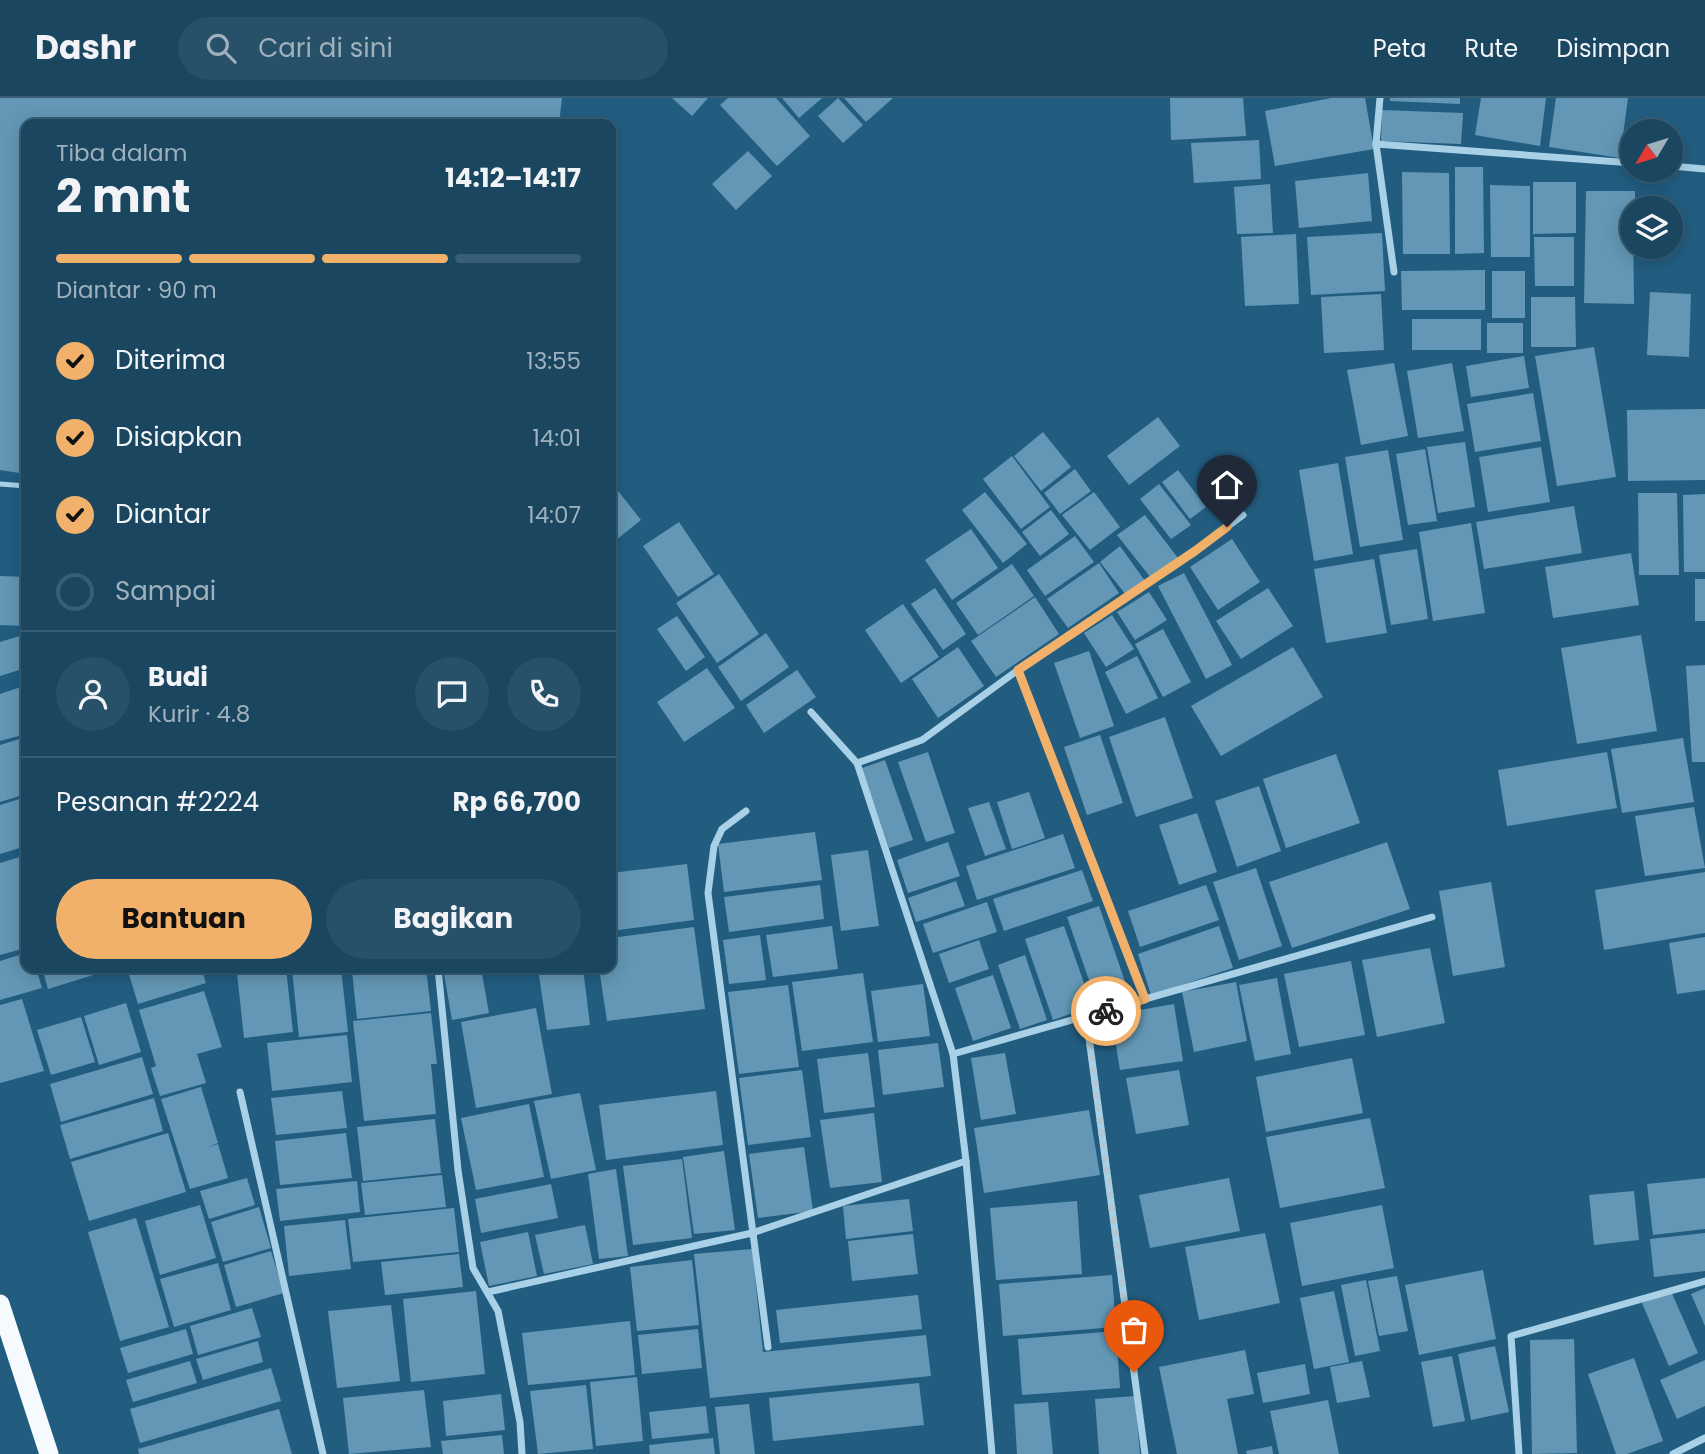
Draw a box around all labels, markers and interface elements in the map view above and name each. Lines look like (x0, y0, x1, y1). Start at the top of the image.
search box (178, 17, 668, 80)
text: Dashr (35, 24, 136, 71)
icon: search (202, 29, 240, 67)
text: Cari di sini (258, 30, 393, 66)
text: Peta (1373, 32, 1427, 65)
text: Rute (1465, 32, 1518, 65)
text: Disimpan (1556, 32, 1670, 65)
north arrow (1620, 119, 1684, 182)
map controls (1620, 119, 1683, 259)
text: Tiba dalam (56, 137, 187, 169)
text: 14:12–14:17 (445, 160, 581, 196)
text: 2 mnt (56, 164, 190, 228)
button: layers (1620, 196, 1683, 259)
text: Diantar · 90 m (56, 274, 217, 306)
icon: check (56, 342, 94, 380)
text: Diterima (115, 342, 226, 378)
text: 13:55 (526, 345, 581, 377)
icon: check (56, 419, 94, 457)
text: Disiapkan (115, 419, 243, 455)
text: 14:01 (532, 422, 581, 454)
pin (1197, 455, 1257, 527)
icon: home (1208, 466, 1246, 504)
icon: check (56, 496, 94, 534)
text: Diantar (115, 496, 211, 532)
text: 14:07 (527, 499, 581, 531)
text: Sampai (115, 573, 216, 609)
button: person (56, 657, 130, 731)
button: chat (415, 657, 489, 731)
button: phone (507, 657, 581, 731)
text: Budi (148, 659, 208, 695)
text: Kurir · 4.8 (148, 698, 250, 730)
text: Pesanan #2224 (56, 784, 259, 820)
text: Rp 66,700 (452, 784, 581, 820)
button: Bantuan (56, 879, 312, 959)
button: Bagikan (326, 879, 581, 959)
courier (1071, 976, 1141, 1046)
icon: bike (1087, 992, 1125, 1030)
pin (1104, 1300, 1164, 1372)
icon: bag (1115, 1311, 1153, 1349)

